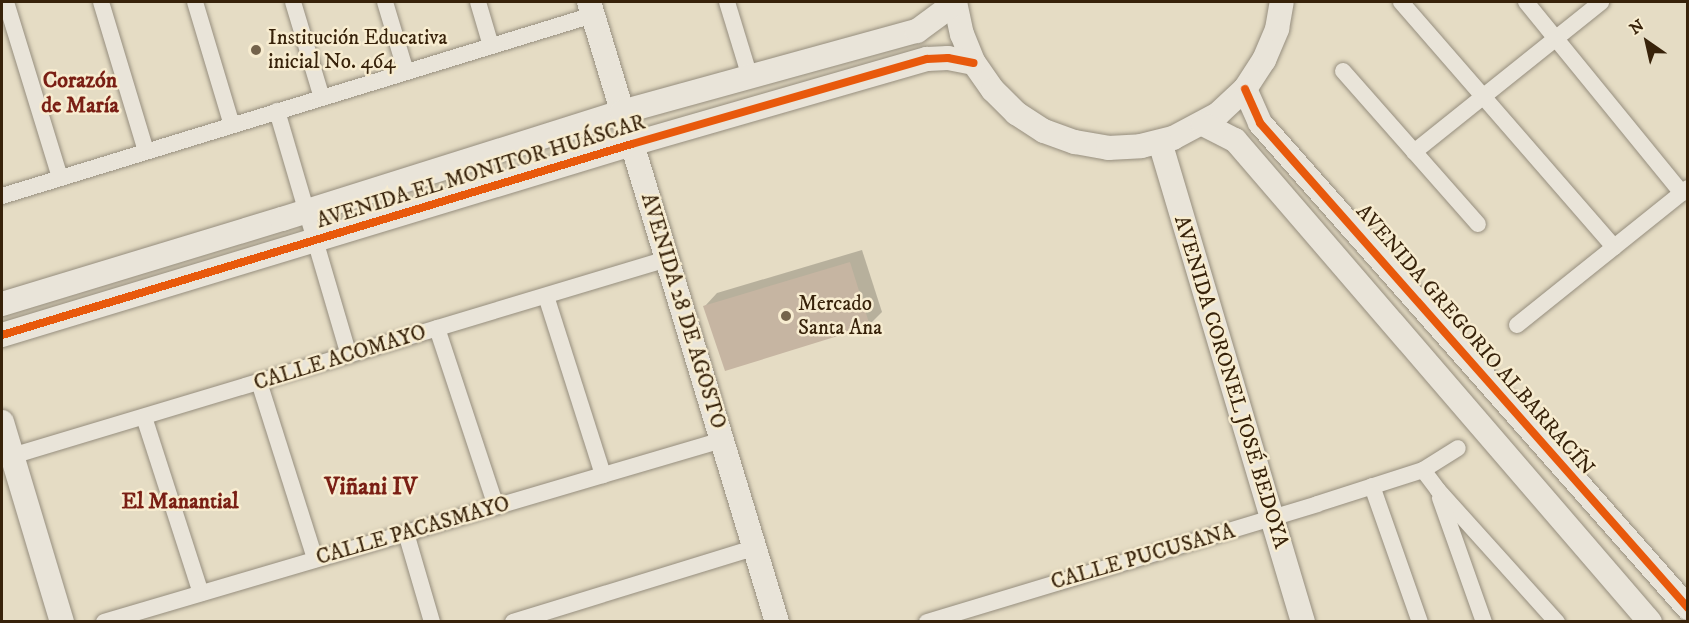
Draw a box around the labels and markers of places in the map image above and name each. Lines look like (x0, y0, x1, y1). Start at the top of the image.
place label: Institución Educativa inicial No. 464 (268, 25, 447, 75)
marker: Institución Educativa inicial No. 464 (249, 43, 263, 57)
place label: Mercado Santa Ana (798, 291, 882, 341)
marker: Mercado Santa Ana (779, 309, 793, 323)

